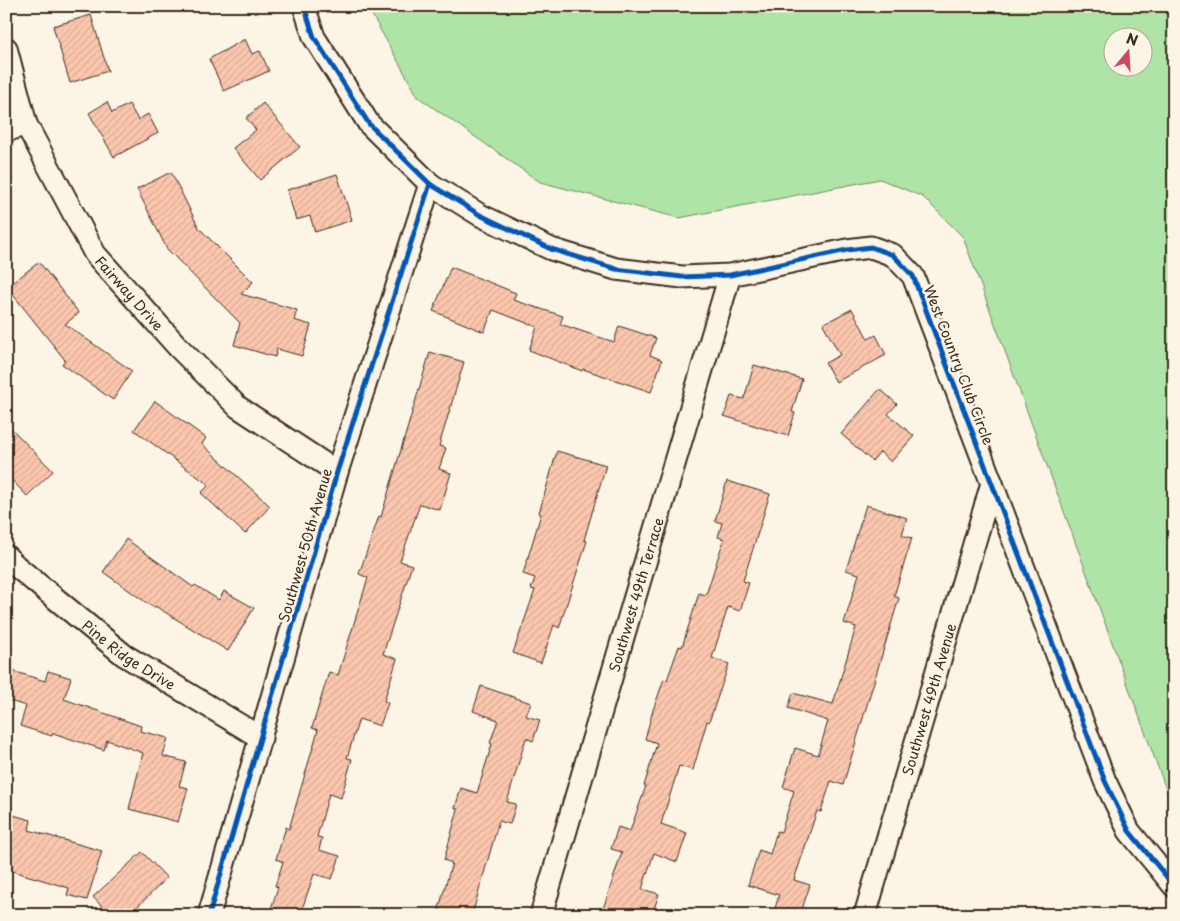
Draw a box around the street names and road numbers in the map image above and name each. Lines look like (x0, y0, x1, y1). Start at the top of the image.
street label: Fairway Drive (91, 251, 169, 335)
street label: West Country Club Circle (919, 282, 999, 448)
street label: Southwest 50th Avenue (273, 465, 337, 624)
street label: Southwest 49th Terrace (603, 515, 668, 674)
street label: Pine Ridge Drive (78, 614, 180, 694)
street label: Southwest 49th Avenue (896, 620, 961, 778)

